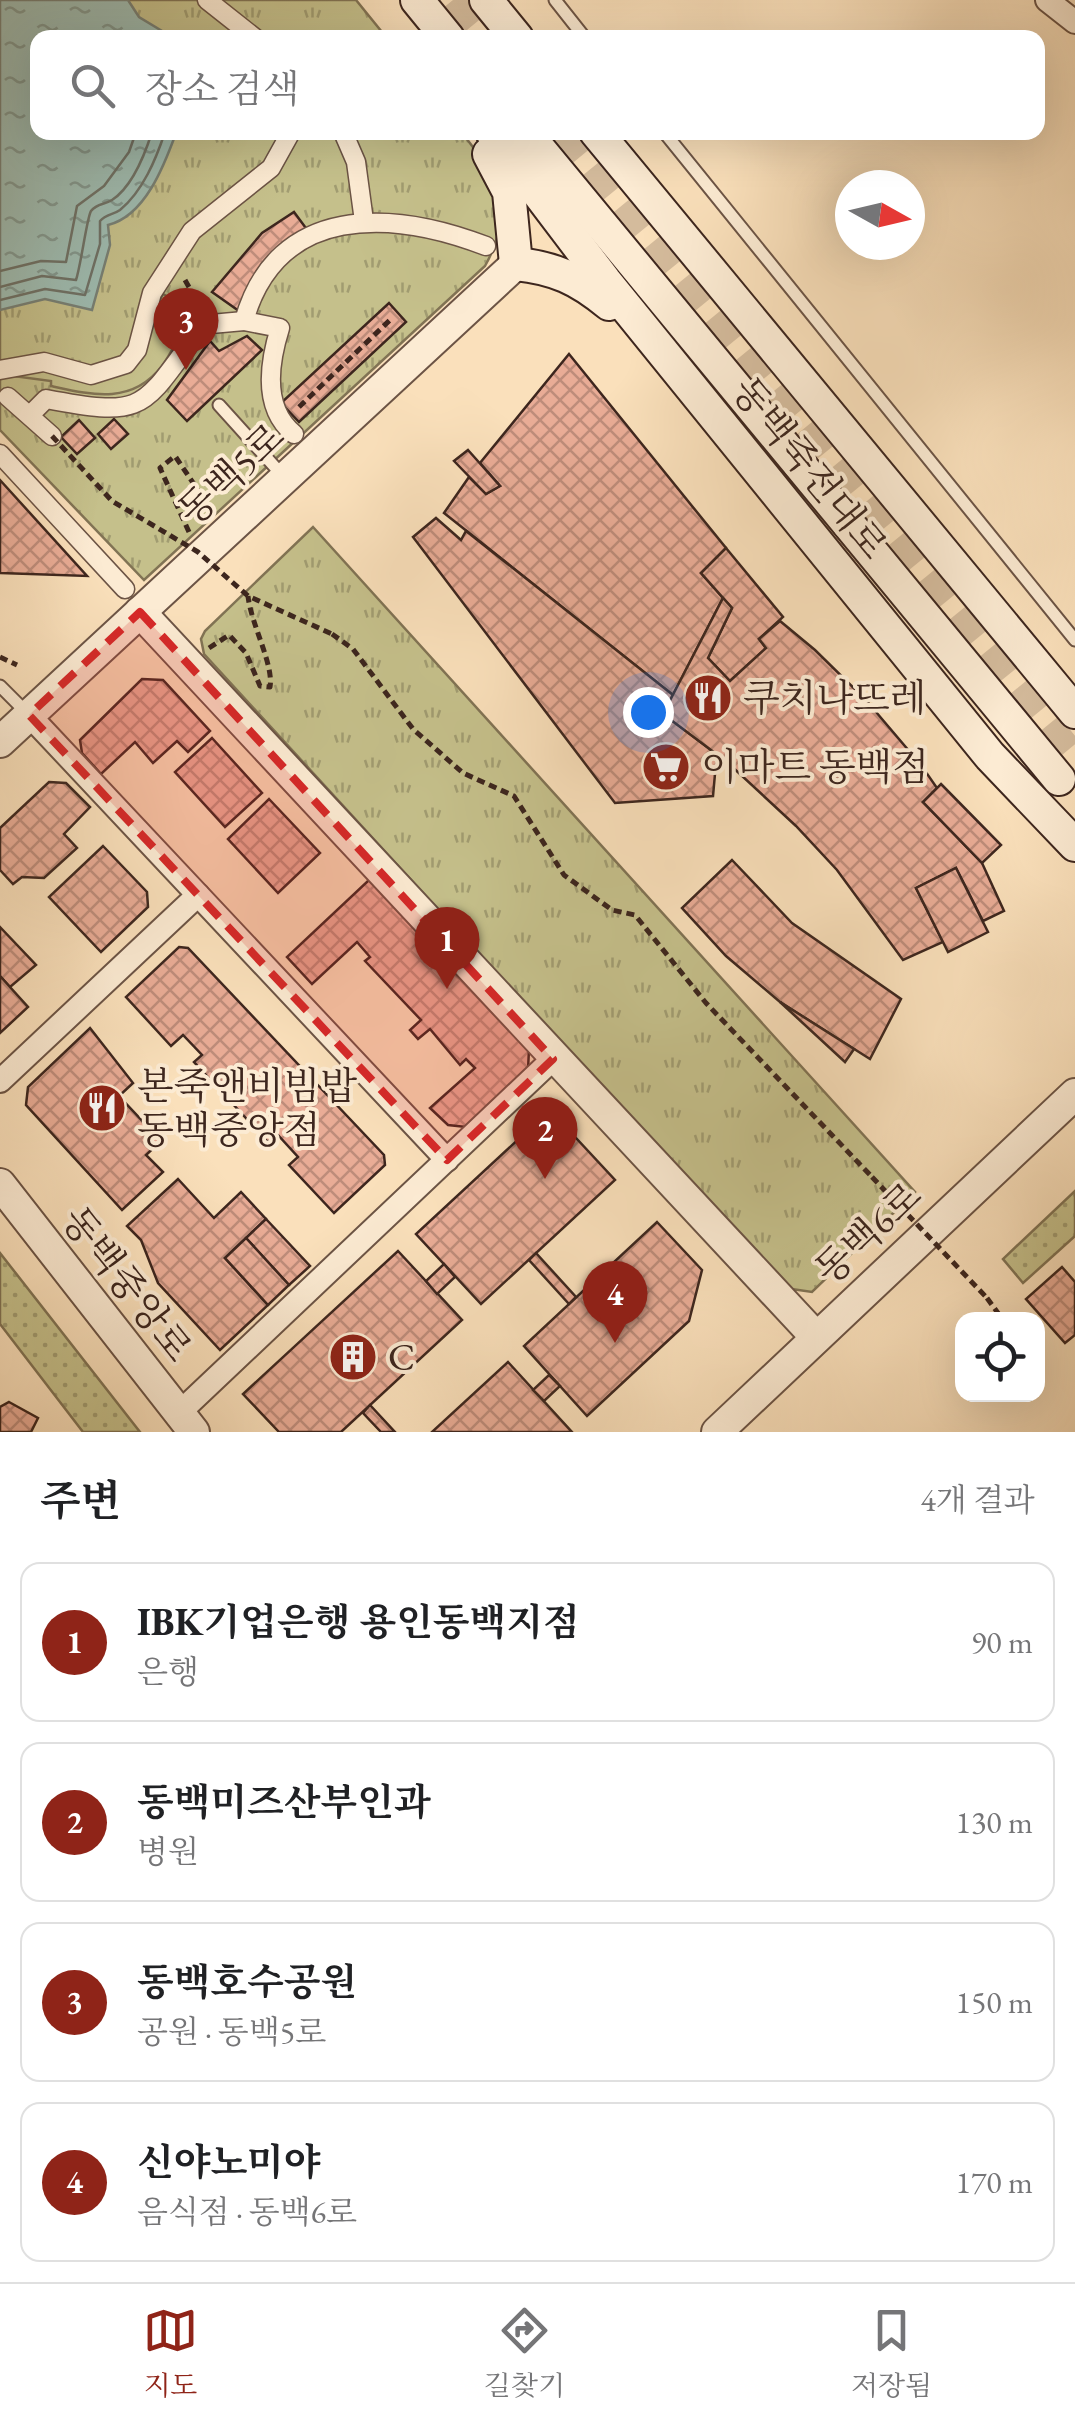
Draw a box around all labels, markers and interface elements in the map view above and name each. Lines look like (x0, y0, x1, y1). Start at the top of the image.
search box (30, 30, 1045, 140)
icon: search (65, 58, 120, 113)
text: 장소 검색 (145, 64, 299, 113)
north arrow (835, 170, 925, 260)
pin: 3 (154, 288, 218, 370)
street label: 동백죽전대로 (722, 367, 899, 569)
street label: 동백5로 (167, 412, 294, 535)
restaurant icon: 쿠치나뜨레 (682, 672, 734, 724)
place label: 쿠치나뜨레 (743, 673, 927, 722)
your location (623, 687, 674, 738)
supermarket icon: 이마트 동백점 (640, 741, 692, 793)
place label: 이마트 동백점 (701, 742, 929, 791)
pin: 1 (414, 906, 480, 989)
place label: 본죽앤비빔밥 동백중앙점 (137, 1061, 358, 1154)
restaurant icon: 본죽앤비빔밥 동백중앙점 (76, 1082, 128, 1134)
pin: 2 (512, 1096, 578, 1179)
street label: 동백6로 (804, 1171, 931, 1294)
street label: 동백중앙로 (52, 1196, 203, 1371)
pin: 4 (582, 1260, 648, 1343)
map controls (955, 1312, 1045, 1402)
button: locate (955, 1312, 1045, 1402)
building icon: C (327, 1331, 379, 1383)
place label: C (388, 1332, 415, 1381)
text: 주변 (40, 1473, 121, 1528)
text: 4개 결과 (921, 1479, 1035, 1521)
text: IBK기업은행 용인동백지점 (137, 1597, 580, 1646)
text: 1 (66, 1621, 83, 1663)
text: 90 m (971, 1621, 1033, 1663)
text: 은행 (137, 1651, 199, 1693)
text: 동백미즈산부인과 (137, 1777, 431, 1826)
text: 2 (66, 1801, 83, 1843)
text: 130 m (956, 1801, 1033, 1843)
text: 병원 (137, 1831, 199, 1873)
text: 동백호수공원 (137, 1957, 357, 2006)
text: 3 (66, 1981, 83, 2023)
text: 150 m (956, 1981, 1033, 2023)
text: 공원 · 동백5로 (137, 2011, 326, 2053)
text: 신야노미야 (137, 2137, 321, 2186)
text: 4 (66, 2161, 83, 2203)
text: 170 m (956, 2161, 1033, 2203)
text: 음식점 · 동백6로 (137, 2191, 357, 2233)
tab: 지도 (143, 2303, 198, 2403)
tab: 길찾기 (484, 2303, 565, 2403)
tab: 저장됨 (851, 2303, 932, 2403)

